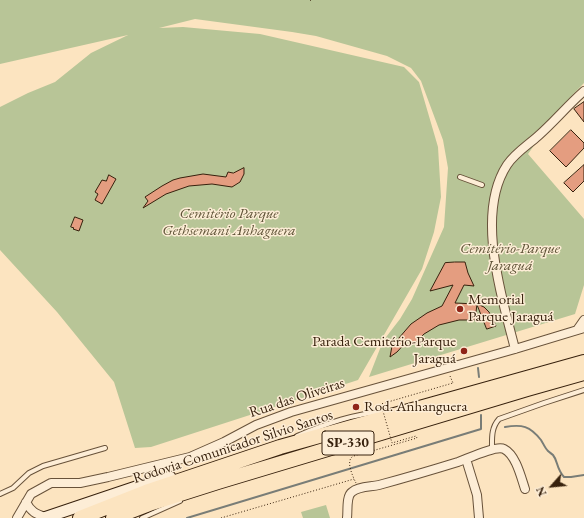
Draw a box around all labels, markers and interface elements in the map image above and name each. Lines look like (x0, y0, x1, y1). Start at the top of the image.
park label: Cemitério Parque Gethsemani Anhaguera (162, 205, 296, 240)
park label: Cemitério-Parque Jaraguá (460, 240, 560, 275)
place label: Memorial Parque Jaraguá (468, 291, 554, 326)
marker: Memorial Parque Jaraguá (455, 304, 465, 314)
place label: Parada Cemitério-Parque Jaraguá (312, 333, 456, 368)
marker: Parada Cemitério-Parque Jaraguá (459, 346, 469, 356)
street label: Rua das Oliveiras (247, 374, 347, 422)
place label: Rod. Anhanguera (364, 398, 467, 416)
marker: Rod. Anhanguera (351, 402, 361, 412)
street label: Rodovia Comunicador Silvio Santos (131, 406, 335, 488)
road number: SP-330 (322, 431, 374, 455)
north arrow (532, 466, 572, 506)
text: N (533, 484, 550, 499)

